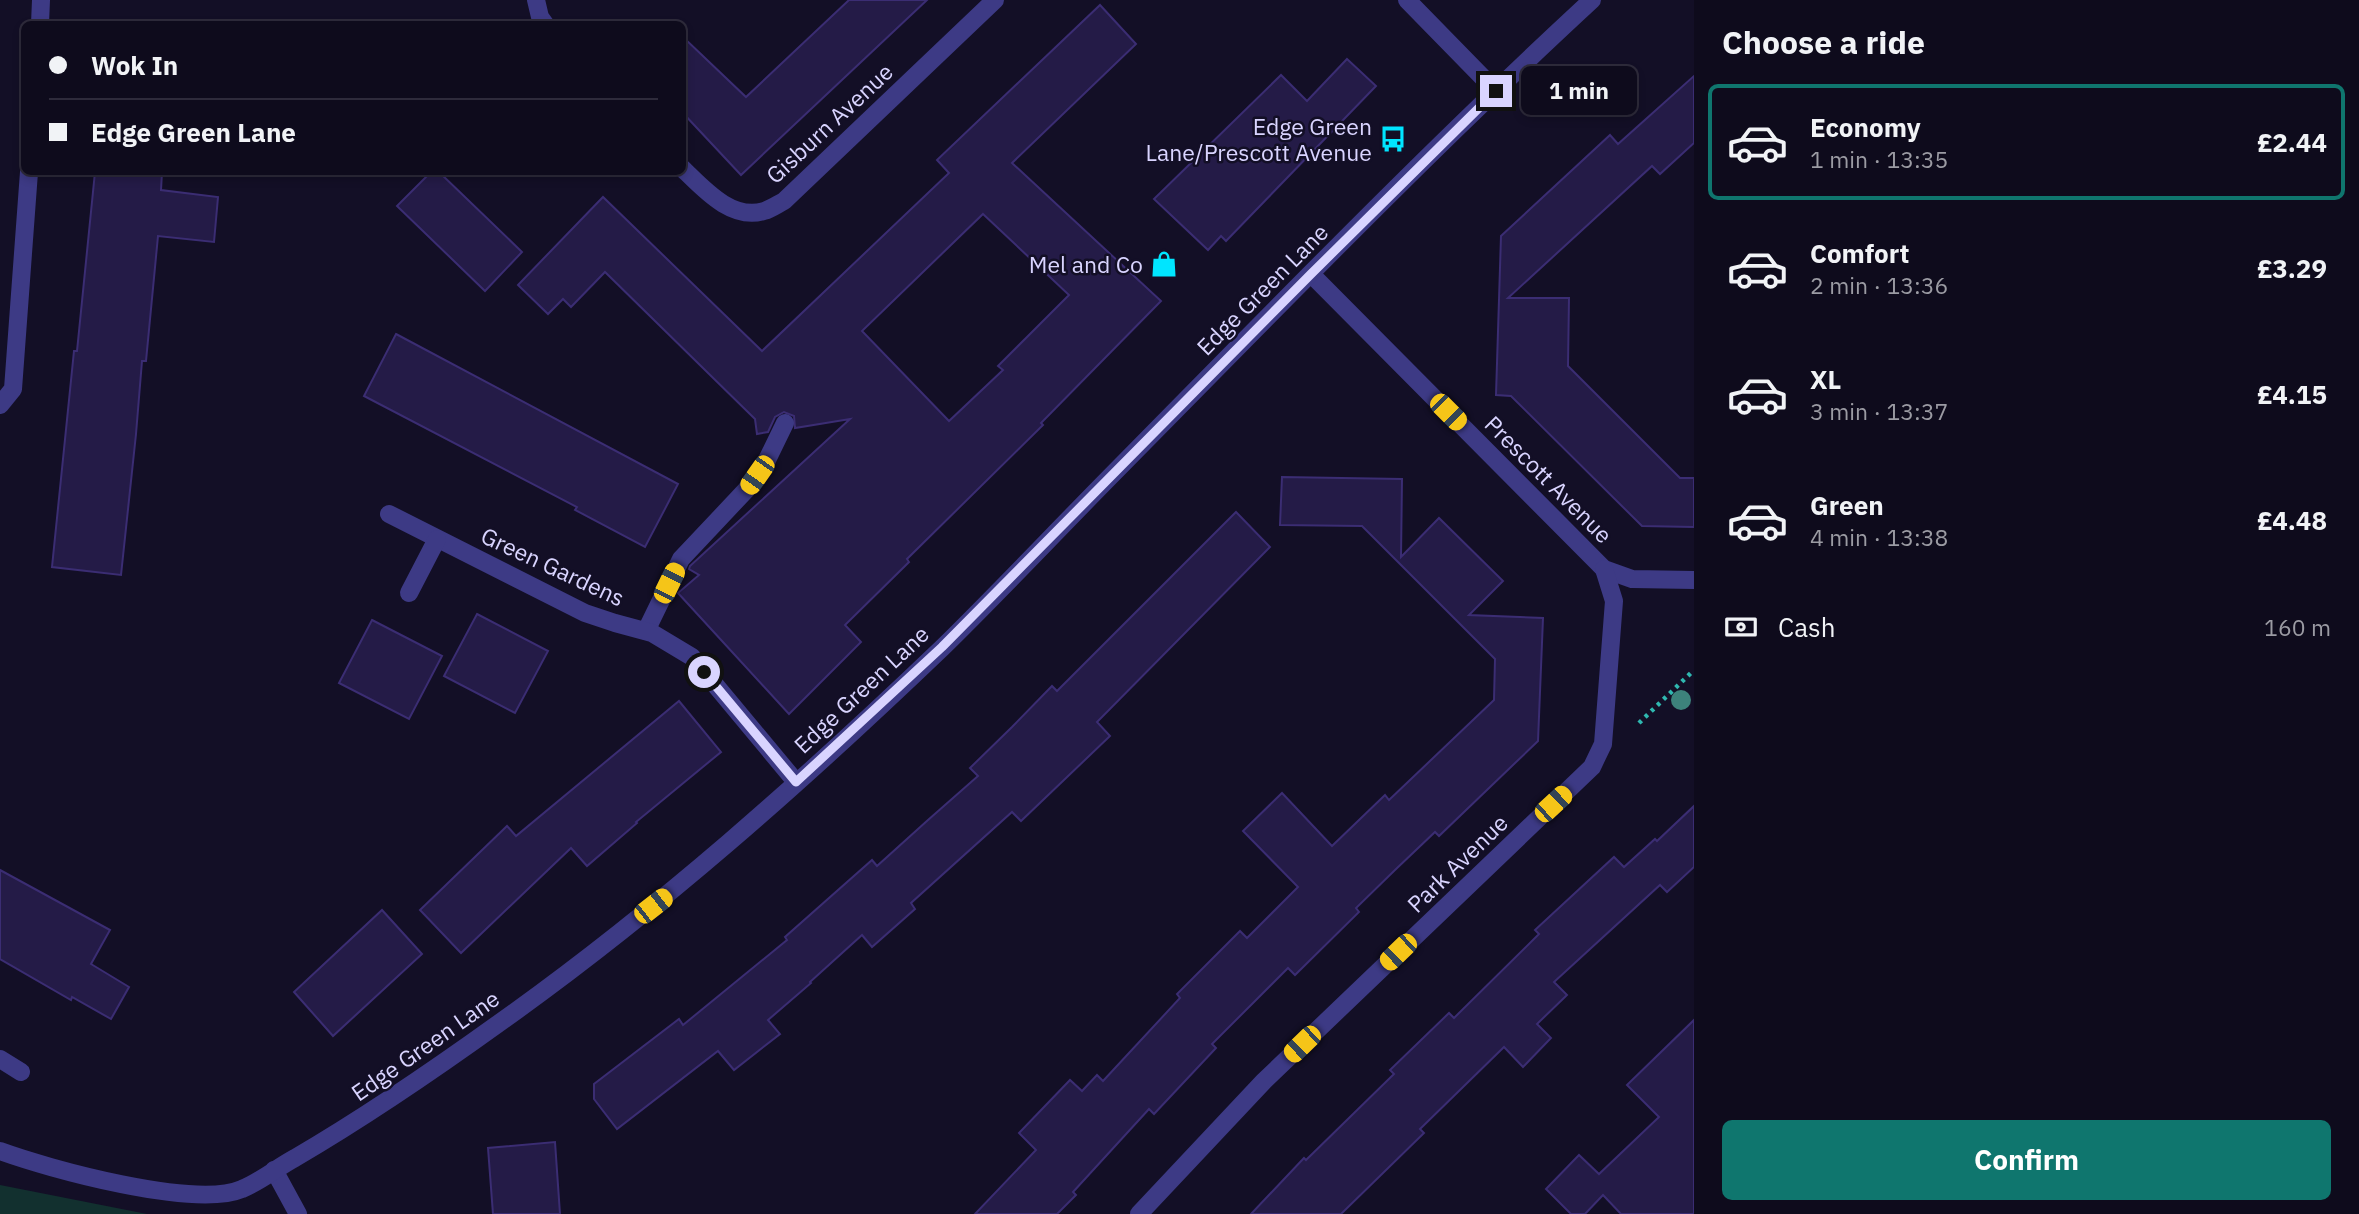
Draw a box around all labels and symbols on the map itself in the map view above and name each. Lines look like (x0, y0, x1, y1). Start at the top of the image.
street label: Gisburn Avenue (759, 56, 899, 190)
callout: 1 min (1520, 66, 1636, 116)
route end (1480, 75, 1512, 107)
place label: Edge Green Lane/Prescott Avenue (1145, 111, 1372, 167)
bus stop icon: Edge Green Lane/Prescott Avenue (1378, 124, 1408, 154)
street label: Edge Green Lane (1190, 217, 1334, 361)
place label: Mel and Co (1029, 249, 1143, 279)
shop icon: Mel and Co (1149, 249, 1179, 279)
car (1426, 390, 1471, 434)
street label: Prescott Avenue (1479, 409, 1619, 549)
car (737, 452, 778, 498)
street label: Green Gardens (476, 520, 630, 612)
car (651, 560, 688, 606)
street label: Edge Green Lane (787, 619, 935, 759)
route start (688, 656, 720, 688)
car (1531, 782, 1576, 826)
street label: Park Avenue (1400, 807, 1514, 919)
car (630, 885, 677, 927)
car (1376, 930, 1421, 974)
street label: Edge Green Lane (345, 983, 505, 1107)
car (1280, 1022, 1325, 1066)

